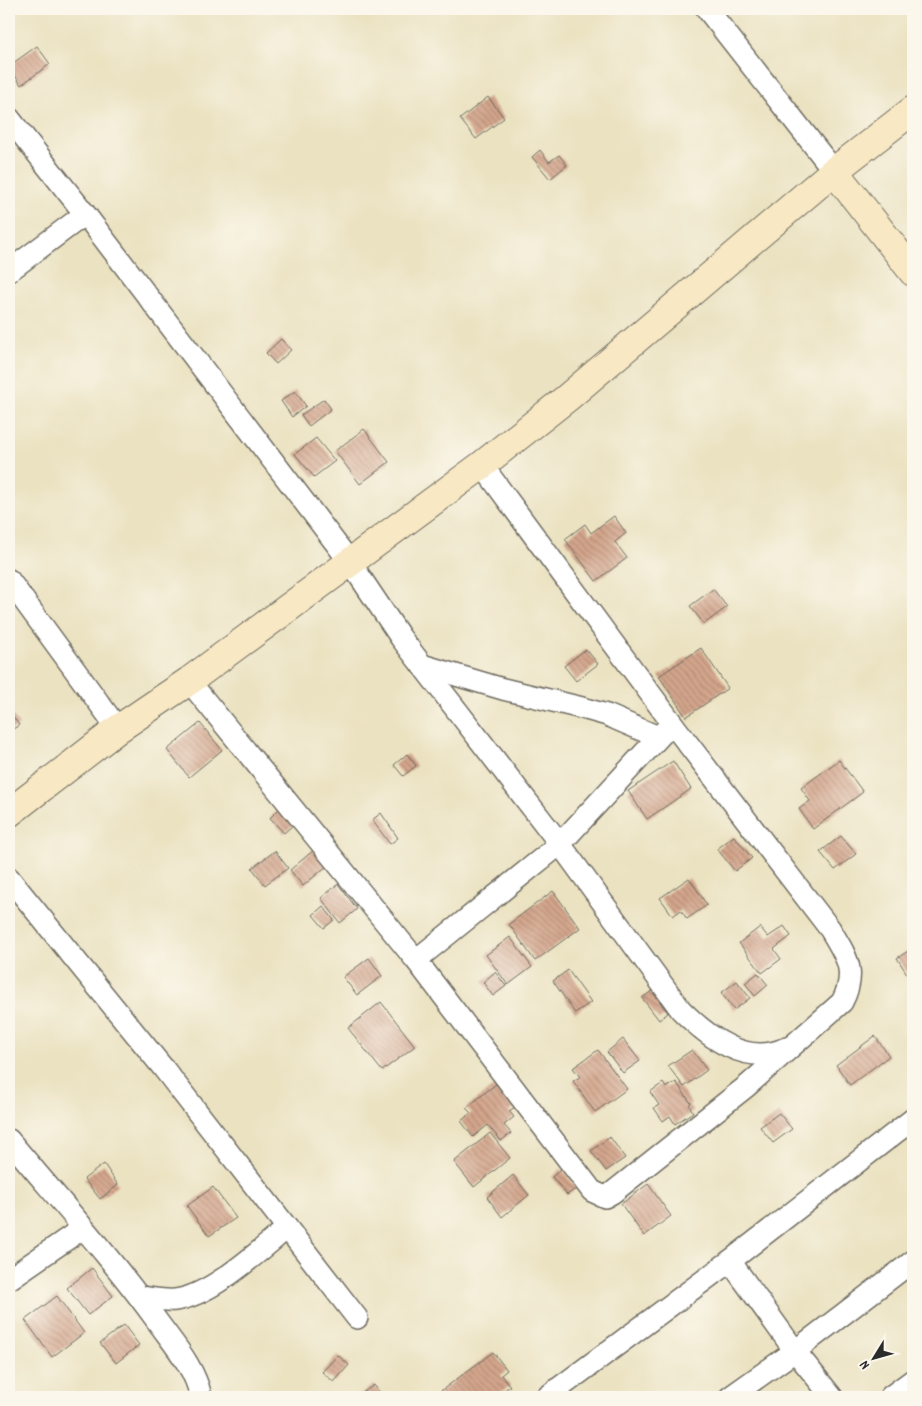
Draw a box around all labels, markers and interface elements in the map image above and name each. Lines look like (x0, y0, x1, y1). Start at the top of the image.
north arrow (850, 1334, 900, 1384)
text: N (855, 1356, 875, 1373)

